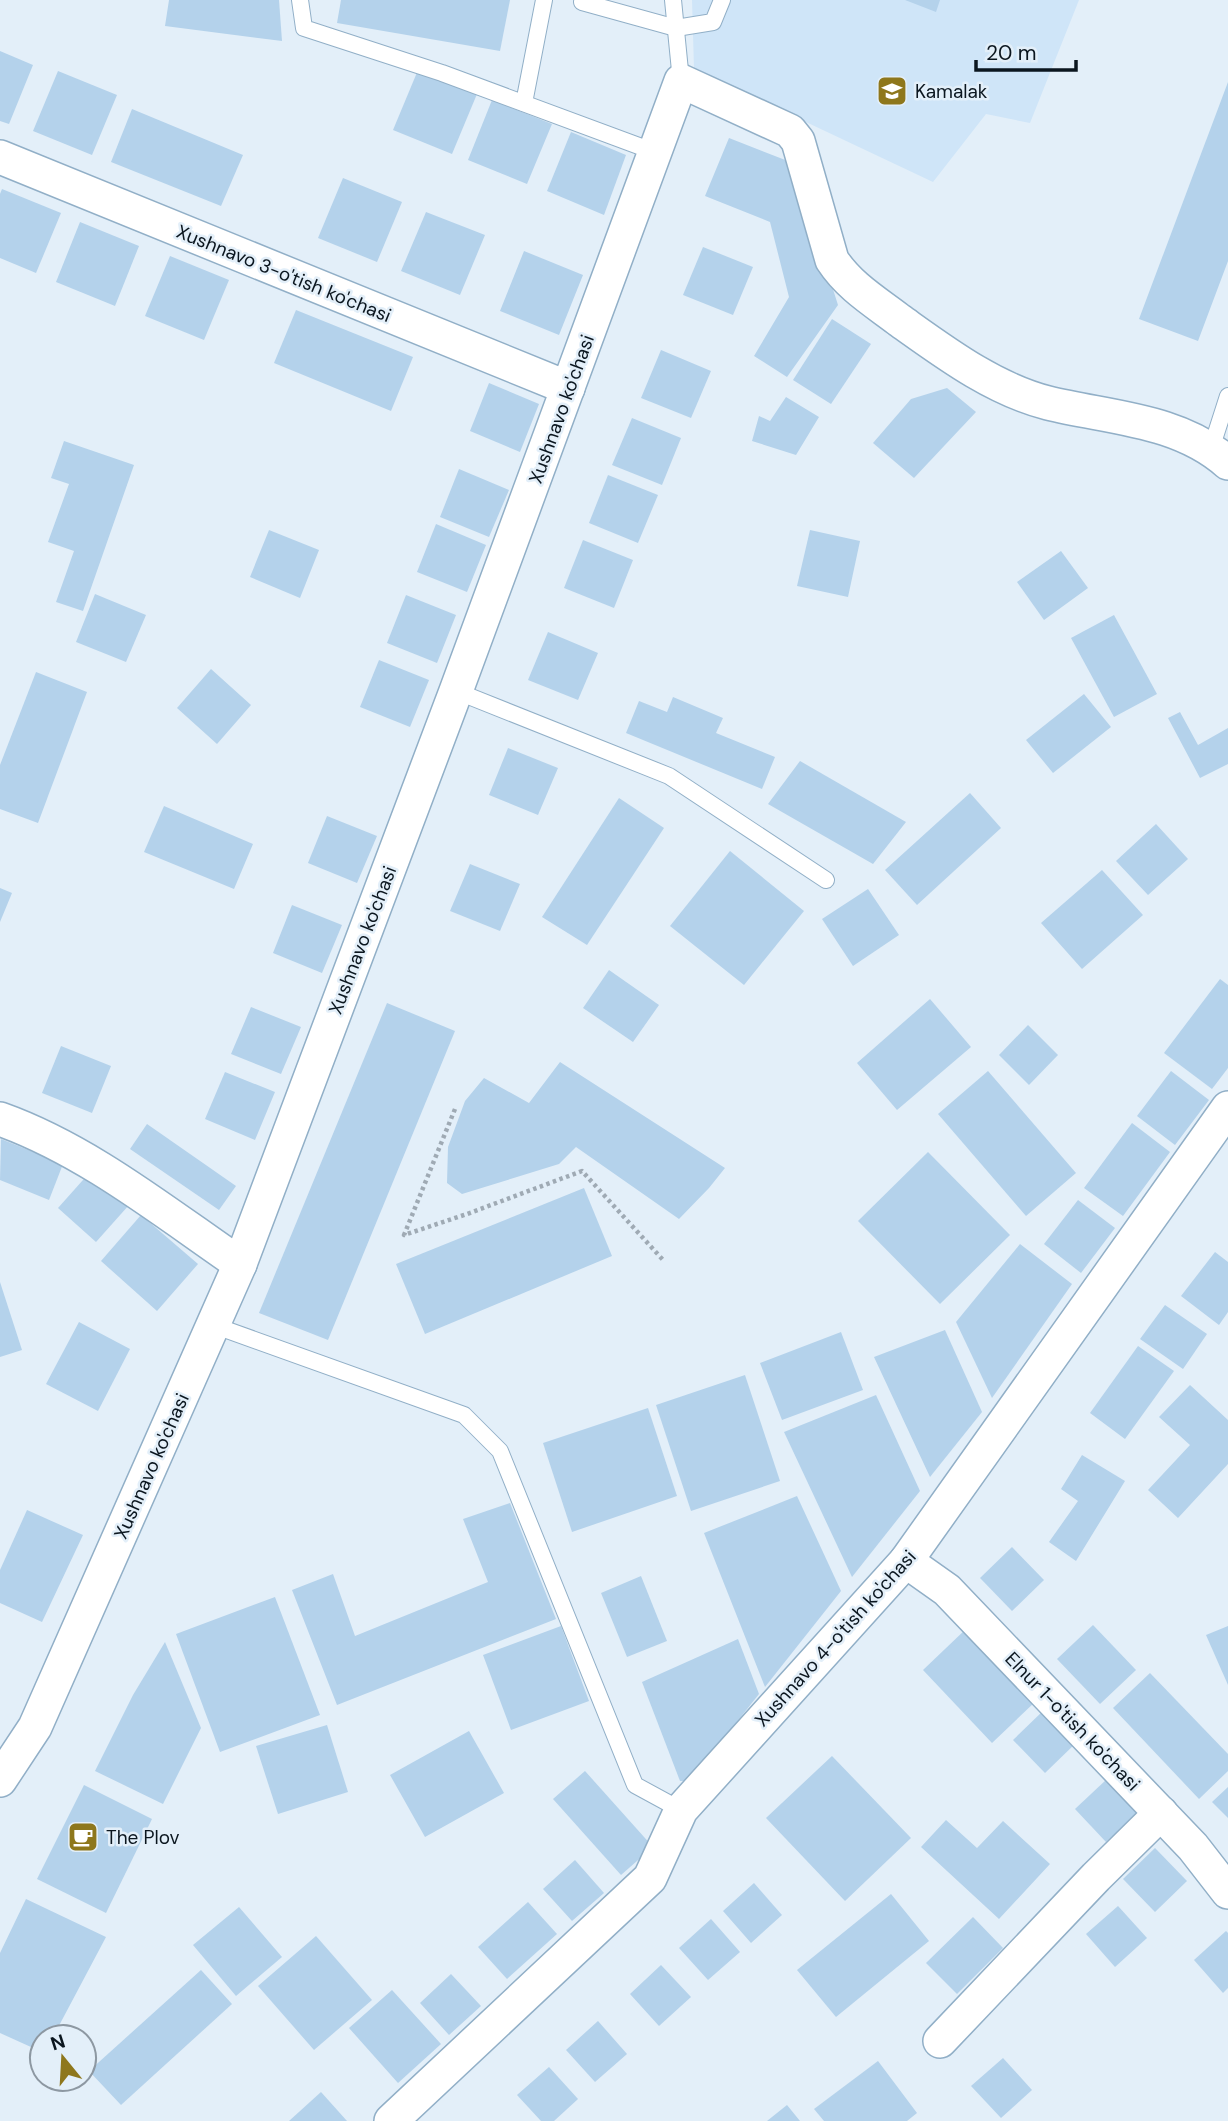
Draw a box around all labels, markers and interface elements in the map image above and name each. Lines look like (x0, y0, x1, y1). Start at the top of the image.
scale bar (976, 28, 1076, 72)
text: 20 m (986, 39, 1037, 67)
school or university icon: Kamalak (875, 74, 909, 108)
place label: Kamalak (915, 79, 988, 104)
street label: Xushnavo 3-o'tish ko'chasi (173, 219, 395, 328)
street label: Xushnavo ko'chasi (523, 331, 600, 487)
street label: Xushnavo ko'chasi (323, 862, 402, 1018)
street label: Xushnavo ko'chasi (108, 1389, 195, 1543)
street label: Xushnavo 4-o'tish ko'chasi (749, 1545, 922, 1732)
street label: Elnur 1-o'tish ko'chasi (1000, 1647, 1145, 1796)
cafe icon: The Plov (66, 1820, 100, 1854)
place label: The Plov (106, 1825, 180, 1850)
north arrow (28, 2023, 98, 2093)
text: N (47, 2028, 68, 2056)

